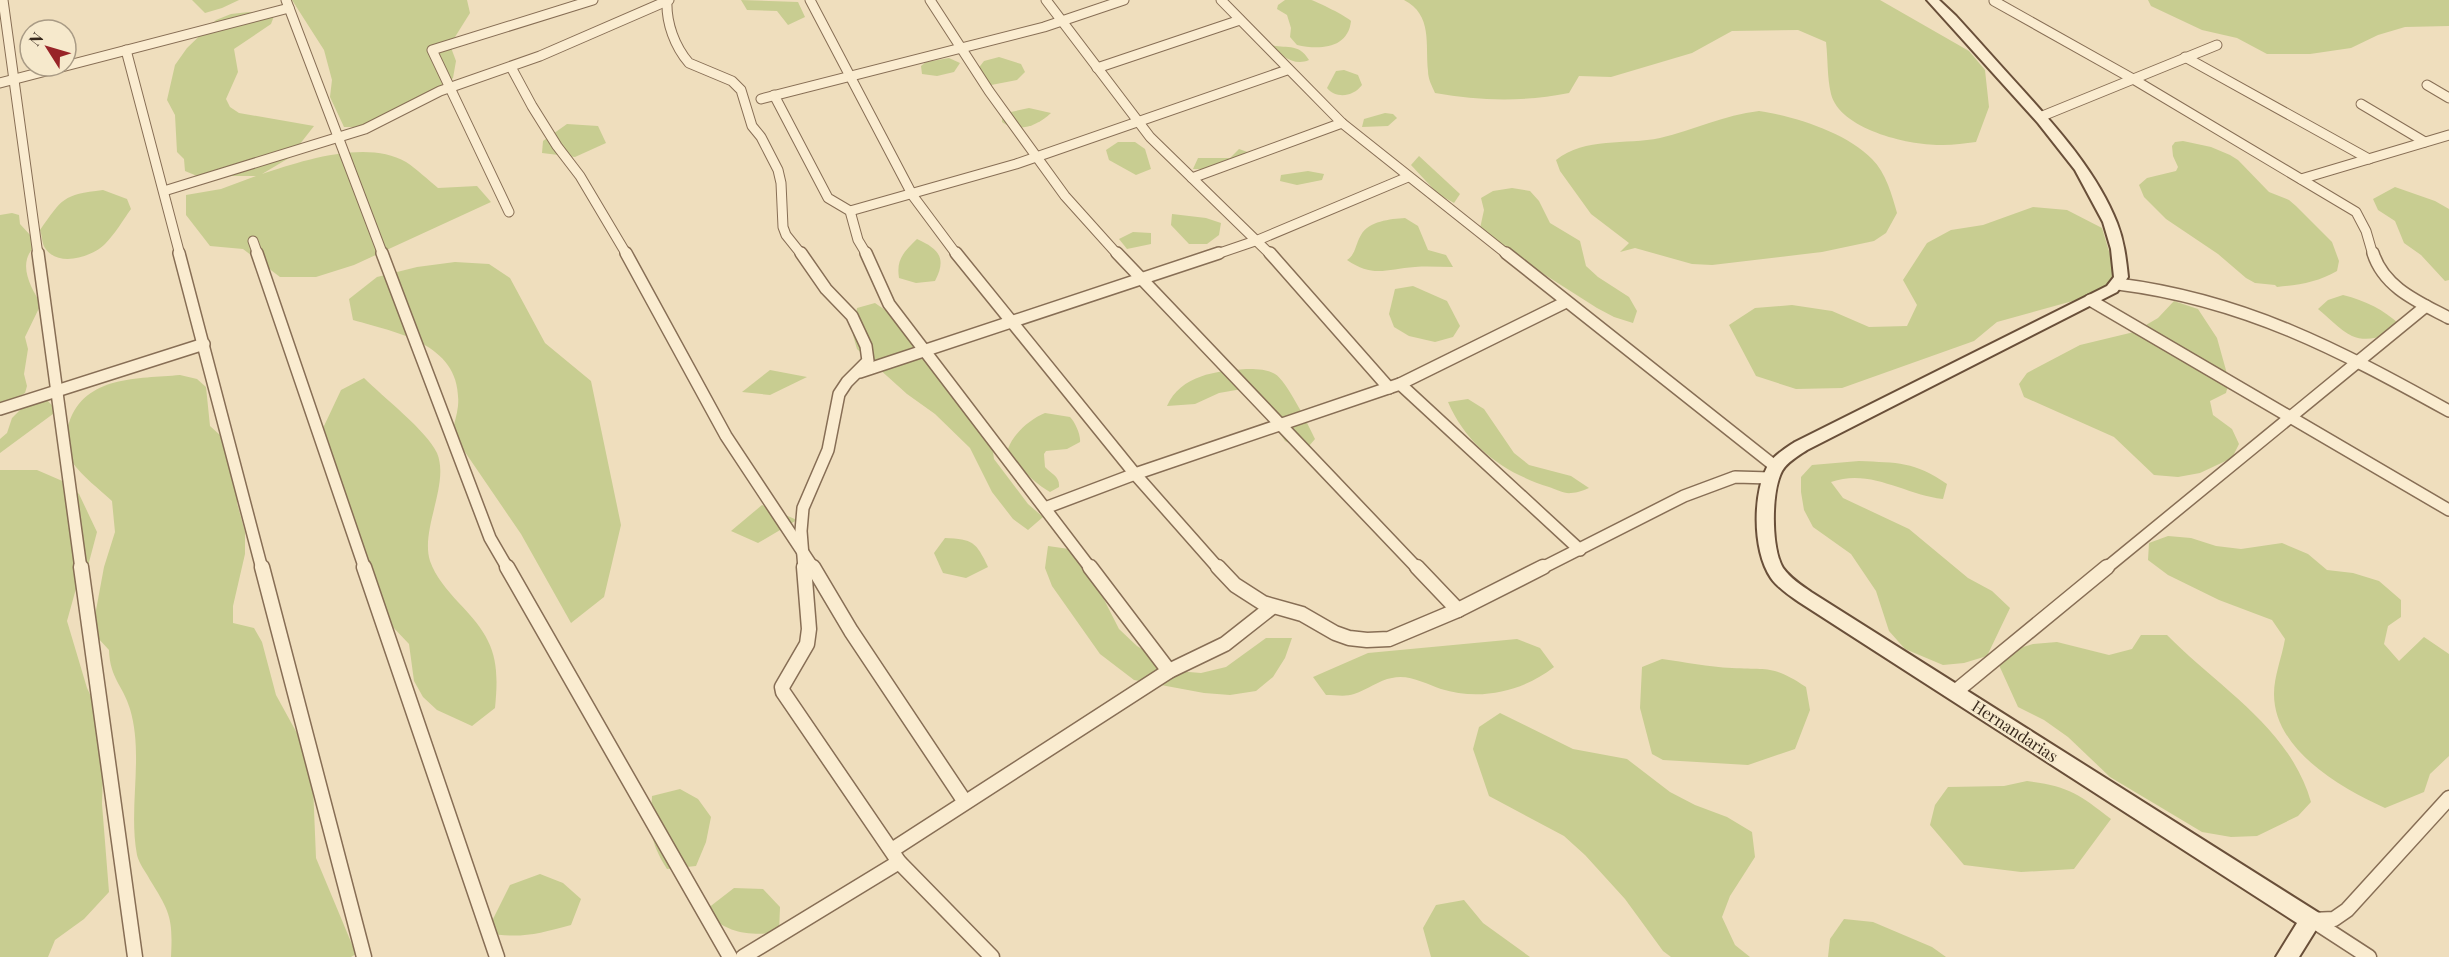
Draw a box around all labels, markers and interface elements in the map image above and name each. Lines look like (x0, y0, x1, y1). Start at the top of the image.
north arrow (18, 18, 78, 78)
text: N (24, 27, 48, 50)
street label: Hernandarias (1968, 695, 2062, 766)

